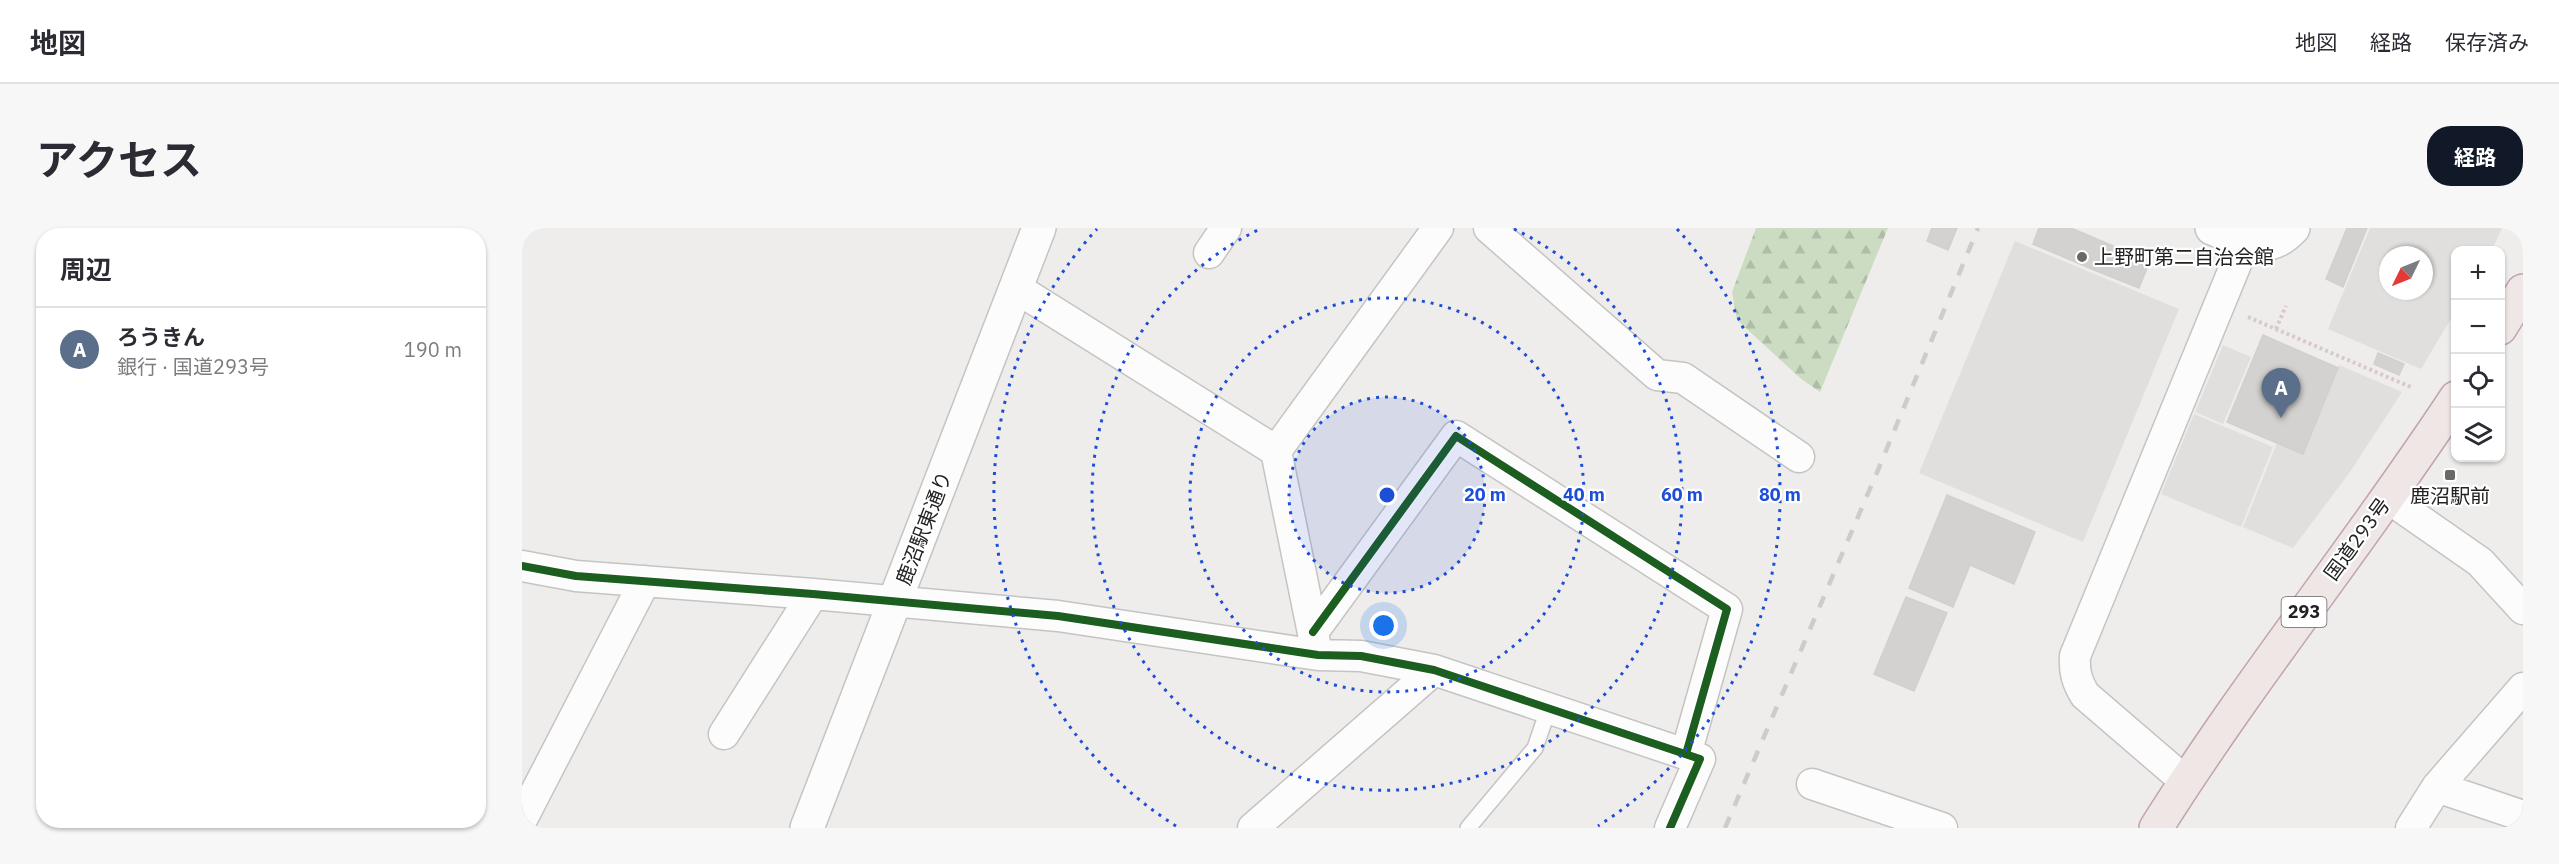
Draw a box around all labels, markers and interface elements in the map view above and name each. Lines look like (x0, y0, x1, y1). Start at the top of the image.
text: 地図 (30, 24, 86, 61)
text: 地図 (2295, 28, 2337, 56)
text: 経路 (2370, 28, 2412, 56)
text: 保存済み (2445, 28, 2529, 56)
button: 経路 (2427, 126, 2523, 186)
text: アクセス (36, 132, 202, 187)
place label: 上野町第二自治会館 (2094, 243, 2274, 270)
north arrow (2379, 246, 2433, 300)
map controls (2451, 246, 2505, 462)
button: + (2451, 246, 2505, 300)
marker: 上野町第二自治会館 (2075, 250, 2089, 264)
text: 周辺 (60, 252, 112, 286)
button: − (2451, 300, 2505, 354)
text: ろうきん (117, 322, 205, 351)
text: A (73, 336, 86, 363)
text: 190 m (404, 336, 462, 363)
text: 銀行 · 国道293号 (117, 353, 269, 380)
button: locate (2451, 354, 2505, 408)
pin: A (2262, 368, 2300, 418)
button: layers (2451, 408, 2505, 462)
street label: 鹿沼駅東通り (889, 467, 958, 589)
marker: 鹿沼駅前 (2443, 468, 2457, 482)
place label: 鹿沼駅前 (2410, 482, 2490, 509)
text: 20 m (1464, 483, 1506, 506)
text: 40 m (1563, 483, 1605, 506)
text: 60 m (1661, 483, 1703, 506)
text: 80 m (1759, 483, 1801, 506)
centre of rings (1377, 485, 1397, 505)
street label: 国道293号 (2317, 492, 2396, 585)
road number: 293 (2282, 597, 2326, 627)
your location (1369, 611, 1398, 640)

